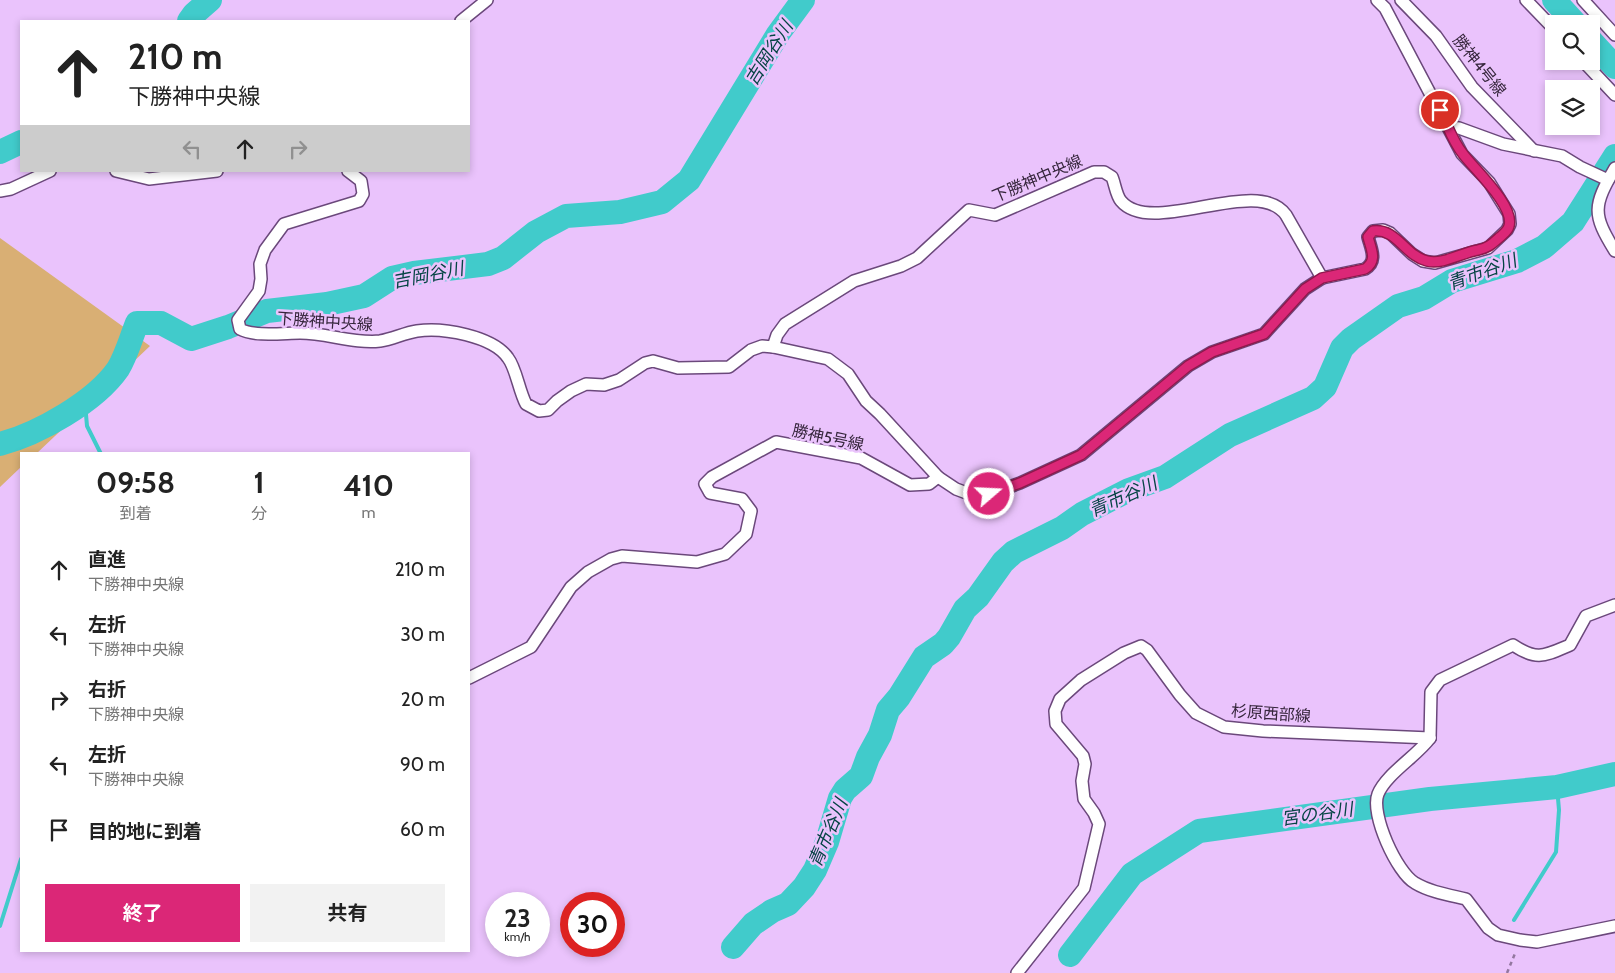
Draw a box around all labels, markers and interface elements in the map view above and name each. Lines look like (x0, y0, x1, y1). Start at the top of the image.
water label: 吉岡谷川 (741, 15, 798, 89)
map controls (1545, 15, 1600, 135)
button: search (1545, 15, 1600, 70)
street label: 勝神4号線 (1449, 31, 1510, 100)
text: 210 m (128, 35, 222, 78)
icon: ahead (45, 40, 110, 105)
button: layers (1545, 80, 1600, 135)
text: 下勝神中央線 (128, 83, 260, 110)
pin (1419, 89, 1461, 131)
icon: arrive (1426, 96, 1454, 124)
icon: left (178, 135, 206, 163)
icon: ahead (231, 135, 259, 163)
icon: right (284, 135, 312, 163)
street label: 下勝神中央線 (989, 151, 1085, 206)
water label: 青市谷川 (1444, 249, 1521, 295)
water label: 吉岡谷川 (391, 257, 467, 293)
street label: 下勝神中央線 (276, 309, 374, 334)
street label: 勝神5号線 (790, 421, 865, 454)
text: 09:58 (96, 464, 175, 501)
text: 1 (254, 464, 265, 501)
text: 410 (343, 467, 394, 504)
position arrow (962, 467, 1014, 519)
water label: 青市谷川 (1086, 471, 1162, 522)
text: m (362, 503, 376, 522)
text: 到着 (120, 504, 152, 523)
text: 分 (251, 504, 267, 523)
text: 直進 (88, 548, 126, 571)
icon: ahead (45, 556, 73, 584)
text: 210 m (395, 558, 445, 581)
text: 下勝神中央線 (88, 575, 184, 594)
text: 左折 (88, 613, 126, 636)
icon: left (45, 621, 73, 649)
text: 30 m (401, 623, 445, 646)
text: 下勝神中央線 (88, 640, 184, 659)
text: 右折 (88, 678, 126, 701)
icon: right (45, 686, 73, 714)
text: 20 m (401, 688, 445, 711)
street label: 杉原西部線 (1230, 701, 1312, 726)
text: 下勝神中央線 (88, 705, 184, 724)
text: 左折 (88, 743, 126, 766)
icon: left (45, 751, 73, 779)
text: 90 m (400, 753, 445, 776)
text: 下勝神中央線 (88, 770, 184, 789)
water label: 青市谷川 (804, 794, 853, 870)
water label: 宮の谷川 (1280, 798, 1356, 830)
icon: arrive (45, 816, 73, 844)
text: 60 m (400, 818, 445, 841)
text: 目的地に到着 (88, 820, 202, 843)
button: 終了 (45, 884, 240, 942)
button: 共有 (250, 884, 445, 942)
speed limit sign: 30 (560, 892, 625, 957)
text: 23 (504, 903, 531, 933)
text: km/h (504, 929, 531, 944)

